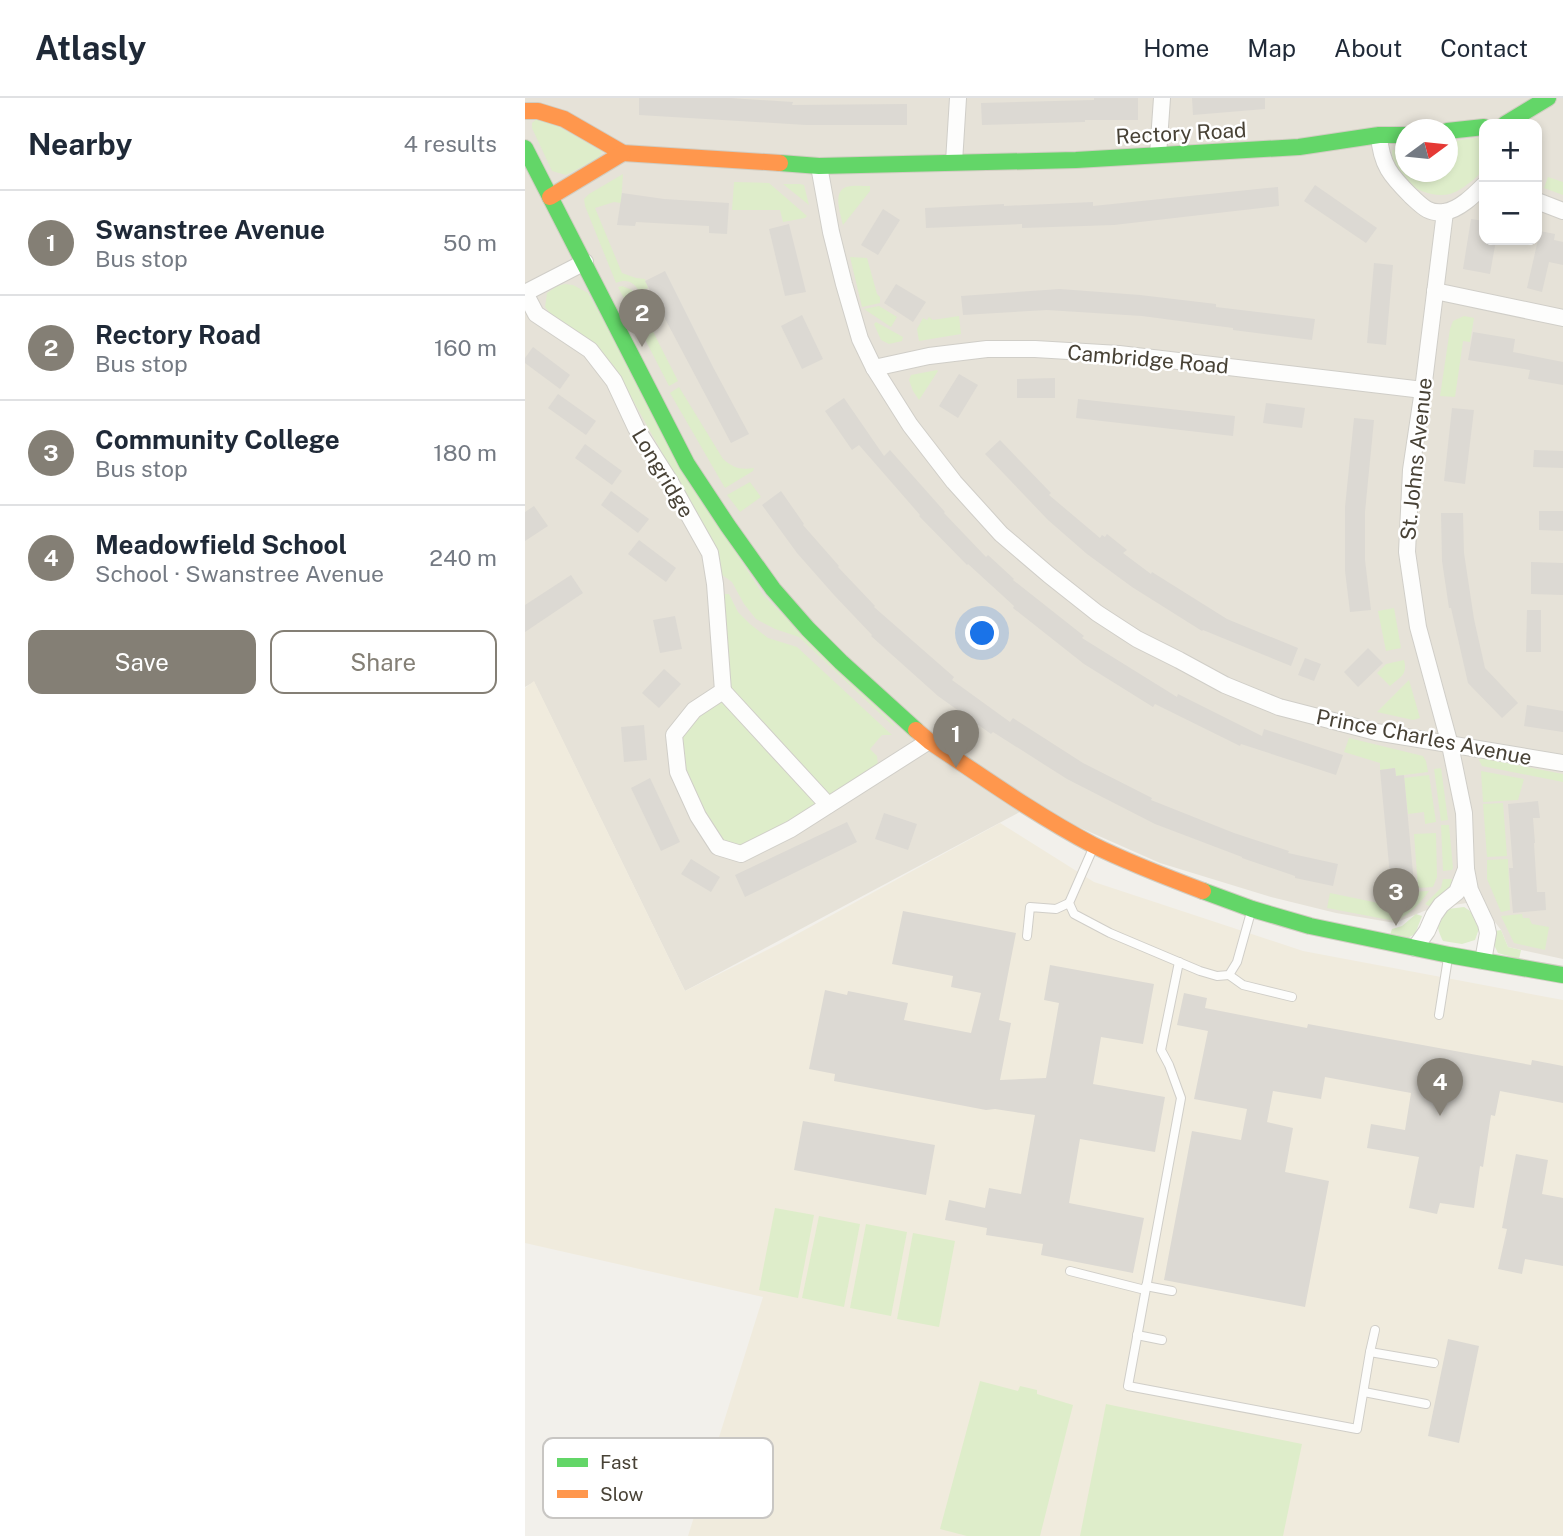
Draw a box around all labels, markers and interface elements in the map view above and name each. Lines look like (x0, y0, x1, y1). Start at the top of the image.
text: Atlasly (35, 29, 146, 67)
text: Home (1143, 34, 1209, 62)
text: Map (1247, 34, 1296, 62)
text: About (1334, 34, 1402, 62)
text: Contact (1440, 34, 1528, 62)
street label: Rectory Road (1115, 117, 1247, 149)
north arrow (1395, 119, 1458, 182)
map controls (1479, 119, 1542, 245)
button: + (1479, 119, 1542, 182)
text: Nearby (28, 126, 132, 162)
text: 4 results (403, 130, 497, 157)
button: − (1479, 182, 1542, 245)
text: Swanstree Avenue (95, 214, 325, 245)
text: 1 (46, 229, 56, 256)
text: 50 m (443, 229, 497, 256)
text: Bus stop (95, 245, 188, 272)
pin: 2 (619, 289, 665, 347)
text: Rectory Road (95, 319, 261, 350)
text: 2 (44, 334, 58, 361)
text: 160 m (434, 334, 497, 361)
street label: Cambridge Road (1066, 339, 1230, 379)
text: Bus stop (95, 350, 188, 377)
street label: St. Johns Avenue (1395, 376, 1437, 542)
text: Community College (95, 424, 340, 455)
street label: Longridge (627, 424, 699, 522)
text: 3 (43, 439, 59, 466)
text: 180 m (433, 439, 497, 466)
text: Bus stop (95, 455, 188, 482)
text: Meadowfield School (95, 529, 347, 560)
text: 4 (43, 544, 59, 571)
text: 240 m (429, 544, 497, 571)
text: School · Swanstree Avenue (95, 560, 384, 587)
your location (965, 616, 999, 650)
button: Save (28, 630, 256, 694)
button: Share (270, 630, 497, 694)
street label: Prince Charles Avenue (1314, 704, 1534, 770)
pin: 1 (933, 710, 979, 768)
pin: 3 (1373, 868, 1419, 926)
pin: 4 (1417, 1058, 1463, 1116)
legend (543, 1438, 773, 1518)
text: Fast (600, 1451, 638, 1473)
text: Slow (600, 1483, 644, 1505)

